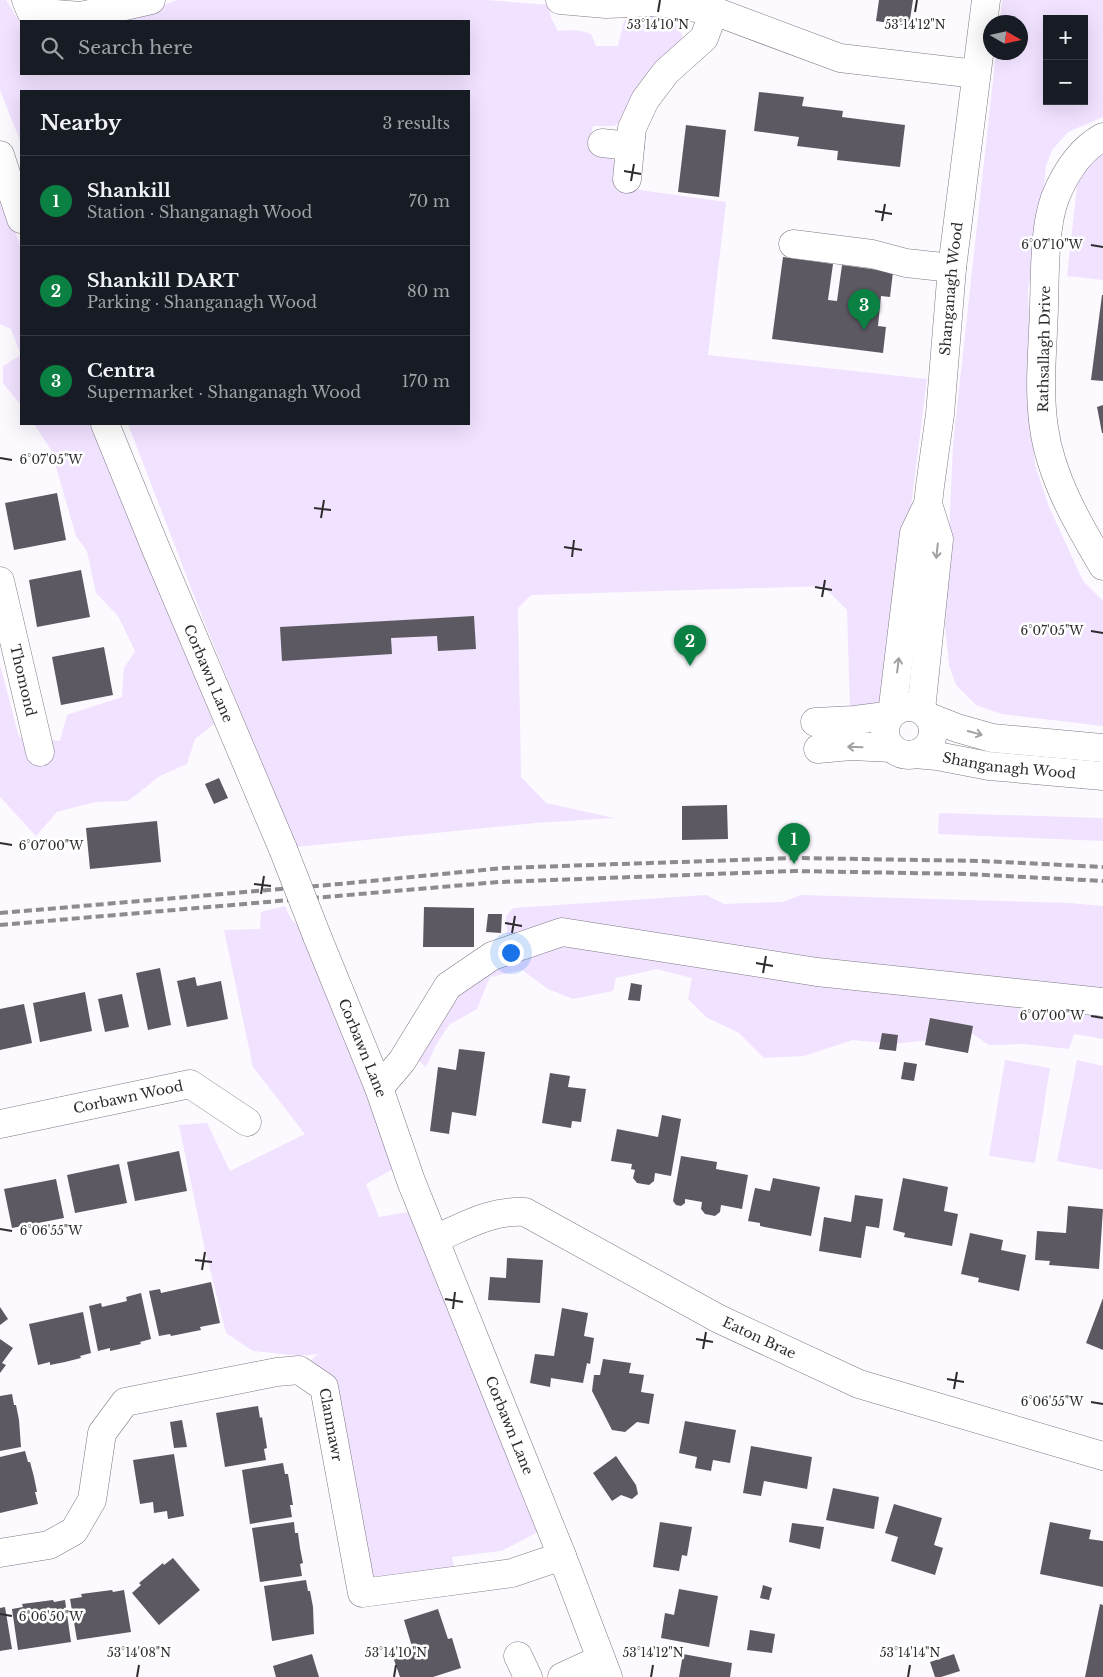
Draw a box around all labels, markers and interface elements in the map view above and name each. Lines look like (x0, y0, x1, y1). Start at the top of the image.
north arrow (983, 15, 1028, 60)
map controls (1043, 15, 1088, 105)
button: + (1043, 15, 1088, 60)
text: 53°14'10"N (627, 17, 689, 32)
text: 53°14'12"N (884, 17, 946, 32)
search box (20, 20, 470, 75)
icon: search (38, 34, 66, 62)
text: Search here (78, 36, 193, 59)
button: − (1043, 60, 1088, 105)
text: Nearby (40, 110, 121, 136)
text: 3 results (382, 113, 450, 133)
text: Shankill (87, 179, 171, 202)
text: 1 (53, 191, 59, 211)
text: 70 m (409, 191, 450, 211)
text: Station · Shanganagh Wood (87, 202, 312, 222)
street label: Shanganagh Wood (936, 220, 967, 356)
text: 6°07'10"W (1021, 237, 1084, 252)
text: Shankill DART (87, 269, 239, 292)
text: 2 (51, 281, 61, 301)
text: 80 m (407, 281, 450, 301)
street label: Rathsallagh Drive (1034, 285, 1054, 413)
pin: 3 (848, 289, 880, 330)
text: Parking · Shanganagh Wood (87, 292, 317, 312)
text: Centra (87, 359, 155, 382)
text: 3 (51, 371, 61, 391)
text: 170 m (402, 371, 450, 391)
text: Supermarket · Shanganagh Wood (87, 382, 361, 402)
text: 6°07'05"W (20, 452, 83, 467)
one-way arrow (933, 543, 942, 559)
street label: Corbawn Lane (180, 621, 237, 725)
text: 6°07'05"W (1021, 623, 1084, 638)
pin: 2 (674, 625, 706, 666)
street label: Thomond (6, 643, 40, 719)
one-way arrow (893, 658, 903, 674)
one-way arrow (967, 729, 983, 738)
one-way arrow (847, 742, 863, 751)
street label: Shanganagh Wood (941, 748, 1077, 783)
pin: 1 (778, 823, 810, 864)
text: 6°07'00"W (19, 838, 84, 853)
your location (498, 940, 524, 966)
street label: Corbawn Lane (335, 996, 391, 1100)
text: 6°07'00"W (1020, 1008, 1085, 1023)
street label: Corbawn Wood (72, 1077, 185, 1117)
text: 6°06'55"W (20, 1223, 83, 1238)
street label: Eaton Brae (720, 1313, 799, 1363)
street label: Corbawn Lane (481, 1373, 537, 1477)
street label: Clanmawr (315, 1386, 347, 1463)
text: 6°06'55"W (1021, 1394, 1084, 1409)
text: 6°06'50"W (19, 1609, 84, 1624)
text: 53°14'08"N (107, 1645, 171, 1660)
text: 53°14'10"N (365, 1645, 427, 1660)
text: 53°14'12"N (622, 1645, 684, 1660)
text: 53°14'14"N (880, 1645, 940, 1660)

